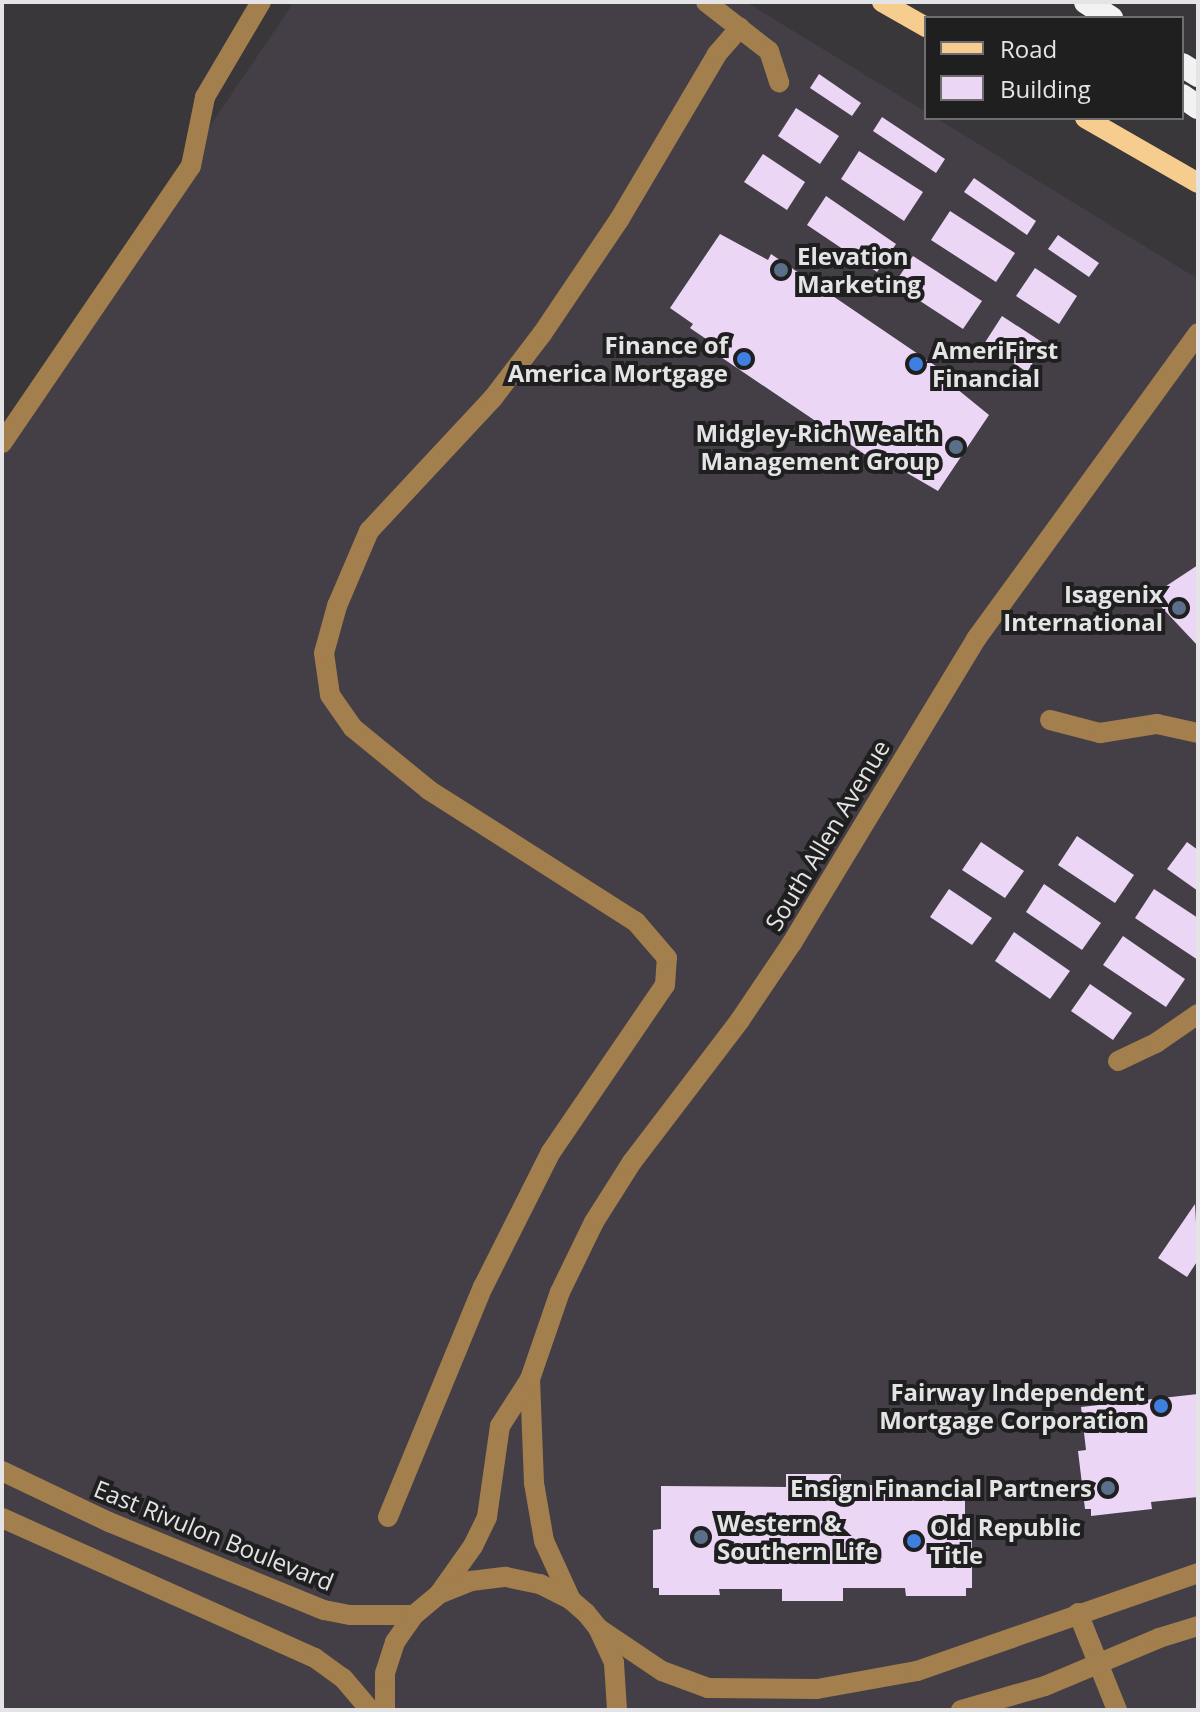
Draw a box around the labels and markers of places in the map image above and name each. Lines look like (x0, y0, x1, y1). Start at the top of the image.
place label: Elevation Marketing (797, 242, 921, 298)
marker: Elevation Marketing (772, 261, 790, 279)
place label: Finance of America Mortgage (508, 331, 728, 387)
place label: AmeriFirst Financial (932, 336, 1058, 392)
marker: Finance of America Mortgage (735, 350, 753, 368)
marker: AmeriFirst Financial (907, 355, 925, 373)
place label: Midgley-Rich Wealth Management Group (696, 419, 940, 475)
marker: Midgley-Rich Wealth Management Group (947, 438, 965, 456)
place label: Isagenix International (1003, 580, 1163, 636)
marker: Isagenix International (1170, 599, 1188, 617)
place label: Fairway Independent Mortgage Corporation (879, 1378, 1145, 1434)
marker: Fairway Independent Mortgage Corporation (1152, 1397, 1170, 1415)
place label: Ensign Financial Partners (790, 1474, 1092, 1502)
marker: Ensign Financial Partners (1099, 1479, 1117, 1497)
place label: Western & Southern Life (717, 1509, 878, 1565)
place label: Old Republic Title (930, 1513, 1081, 1569)
marker: Western & Southern Life (692, 1528, 710, 1546)
marker: Old Republic Title (905, 1532, 923, 1550)

